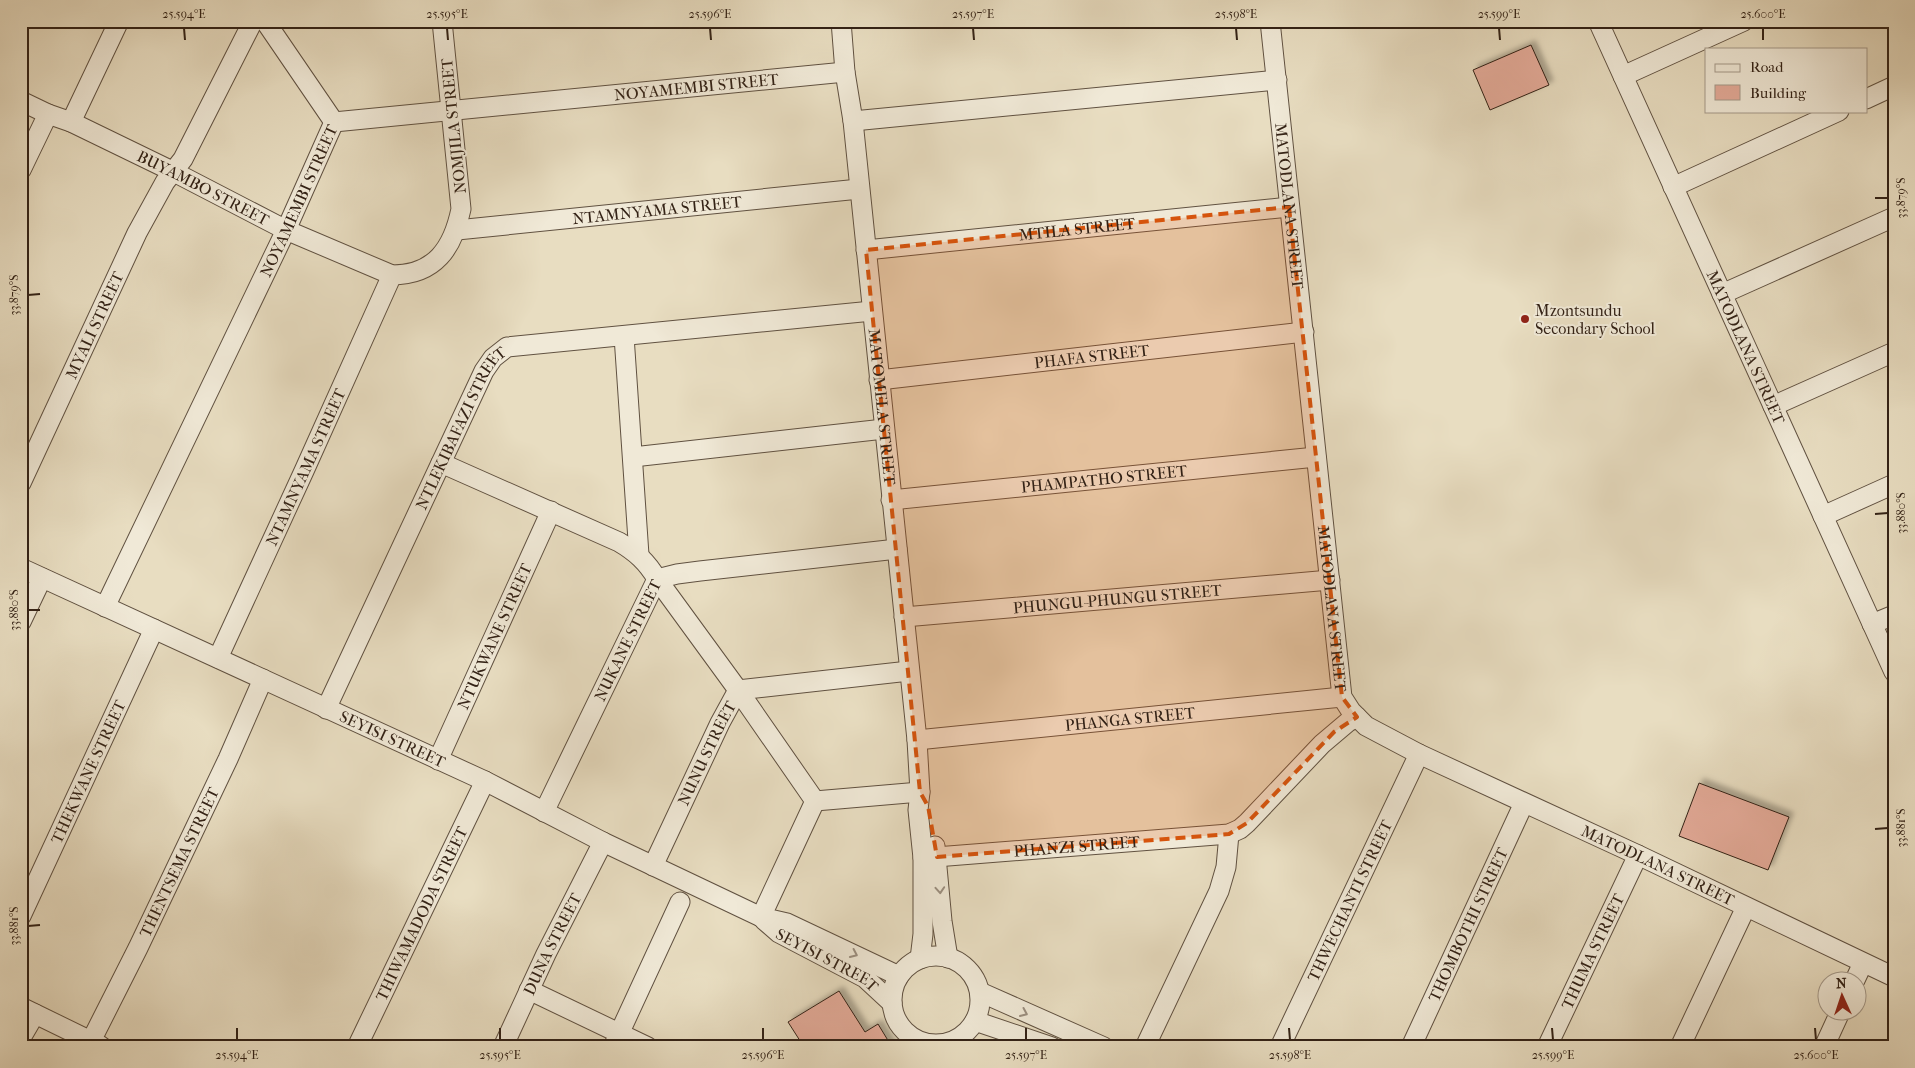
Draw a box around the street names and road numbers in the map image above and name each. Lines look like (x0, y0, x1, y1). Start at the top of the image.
street label: NOMJILA STREET (437, 57, 470, 195)
street label: NOYAMEMBI STREET (613, 70, 780, 105)
street label: NOYAMEMBI STREET (256, 122, 342, 280)
street label: MATODLANA STREET (1271, 122, 1308, 290)
street label: BUYAMBO STREET (134, 147, 272, 230)
street label: NTAMNYAMA STREET (571, 192, 743, 228)
street label: MTILA STREET (1018, 214, 1136, 244)
street label: MATODLANA STREET (1703, 267, 1789, 427)
street label: MYALI STREET (62, 269, 128, 382)
street label: MATOMELA STREET (865, 328, 900, 486)
street label: PHAFA STREET (1033, 341, 1150, 372)
street label: NTLEKIBAFAZI STREET (412, 342, 510, 513)
street label: NTAMNYAMA STREET (262, 386, 350, 549)
street label: PHAMPATHO STREET (1020, 461, 1188, 497)
street label: MATODLANA STREET (1314, 525, 1350, 693)
street label: NTUKWANE STREET (453, 560, 536, 712)
street label: NUKANE STREET (590, 576, 665, 704)
street label: PHUNGU-PHUNGU STREET (1012, 580, 1223, 618)
street label: THEKWANE STREET (47, 697, 130, 847)
street label: NUNU STREET (674, 698, 740, 808)
street label: PHANGA STREET (1064, 703, 1196, 735)
street label: SEYISI STREET (337, 707, 449, 772)
street label: THENTSEMA STREET (136, 784, 223, 940)
street label: THWECHANTI STREET (1304, 817, 1396, 985)
street label: MATODLANA STREET (1578, 821, 1737, 910)
street label: THIWAMADODA STREET (372, 823, 472, 1004)
street label: PHANZI STREET (1013, 832, 1140, 861)
street label: THOMBOTHI STREET (1424, 845, 1512, 1005)
street label: DUNA STREET (519, 890, 585, 998)
street label: THUMA STREET (1557, 891, 1628, 1012)
street label: SEYISI STREET (773, 924, 882, 996)

